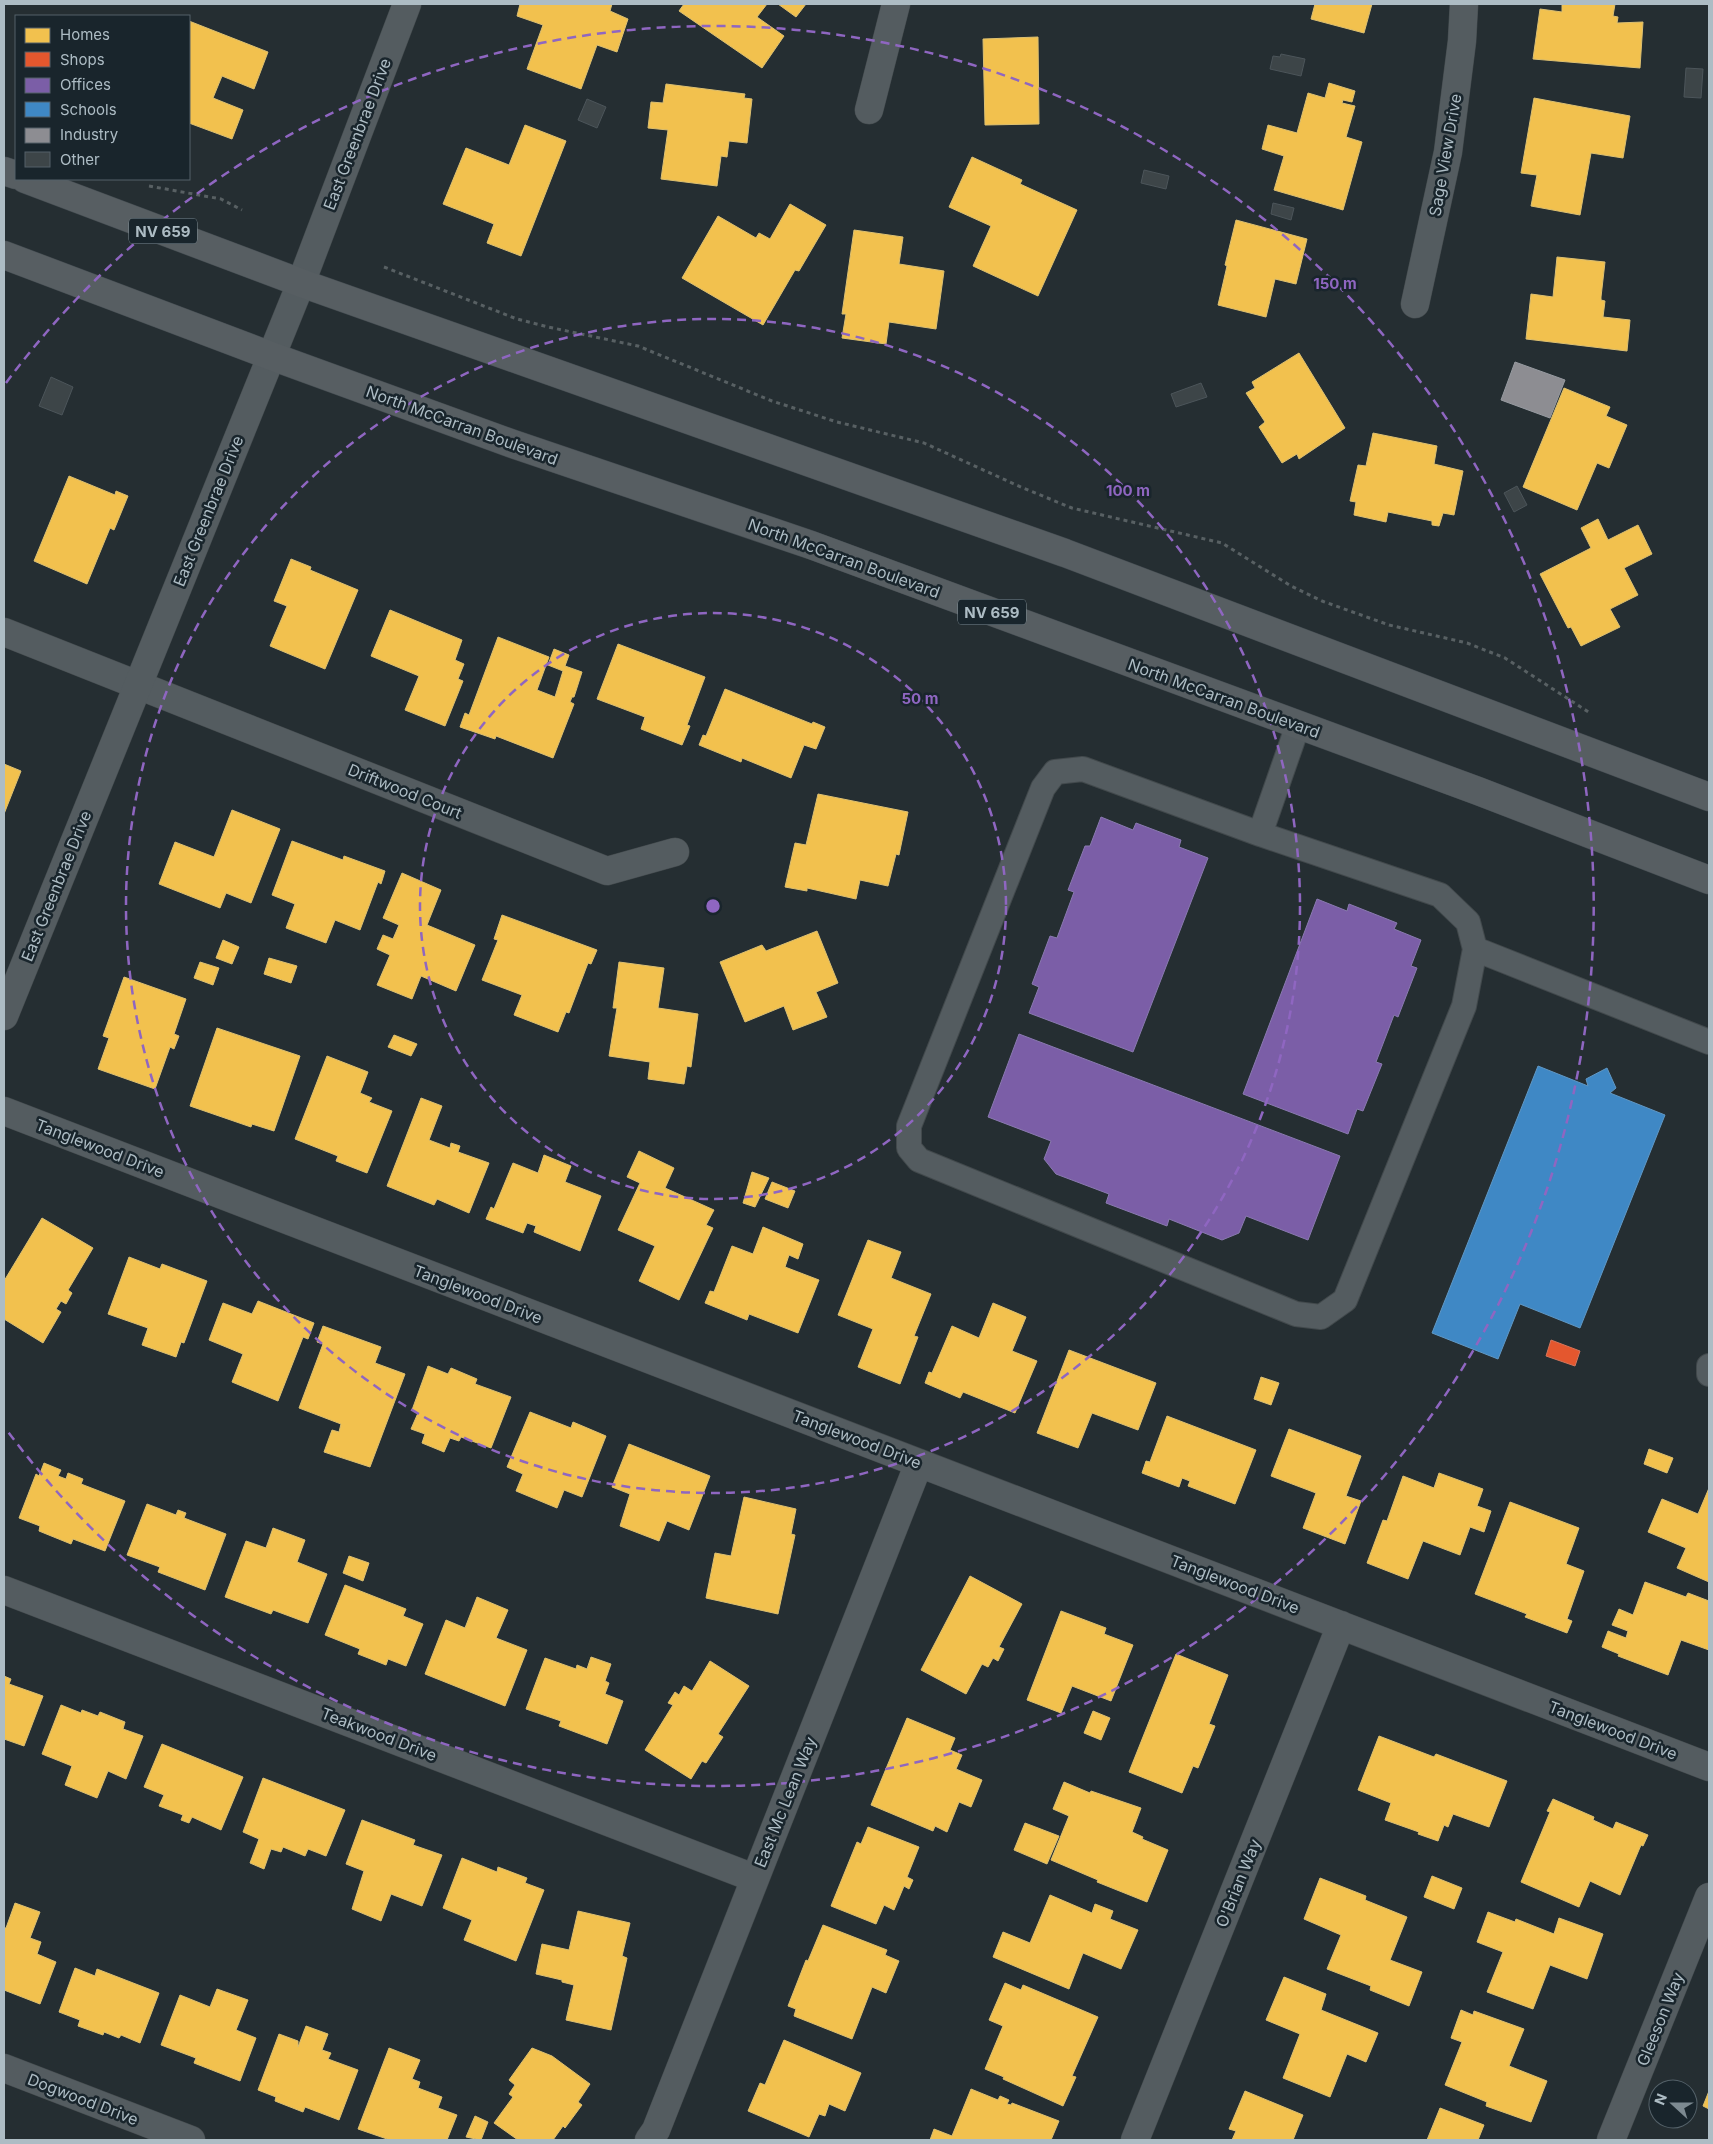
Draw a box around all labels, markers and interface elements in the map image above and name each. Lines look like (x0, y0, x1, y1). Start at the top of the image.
legend (15, 15, 190, 180)
text: Homes (60, 25, 110, 44)
text: Shops (60, 50, 105, 69)
street label: East Greenbrae Drive (319, 55, 395, 213)
text: Offices (60, 75, 111, 94)
street label: Sage View Drive (1424, 92, 1466, 218)
text: Schools (60, 100, 117, 119)
text: Industry (60, 125, 119, 144)
text: Other (60, 150, 100, 169)
road number: NV 659 (129, 218, 197, 244)
text: 150 m (1313, 274, 1357, 293)
street label: North McCarran Boulevard (363, 381, 561, 469)
street label: East Greenbrae Drive (169, 433, 247, 589)
text: 100 m (1106, 481, 1150, 500)
street label: North McCarran Boulevard (745, 514, 943, 602)
road number: NV 659 (958, 600, 1026, 624)
street label: North McCarran Boulevard (1125, 654, 1323, 742)
text: 50 m (902, 689, 938, 708)
street label: Driftwood Court (345, 759, 465, 823)
street label: East Greenbrae Drive (17, 808, 95, 964)
centre of rings (704, 897, 722, 915)
street label: Tanglewood Drive (33, 1114, 167, 1182)
street label: Tanglewood Drive (411, 1260, 545, 1328)
street label: Tanglewood Drive (790, 1405, 924, 1473)
street label: Tanglewood Drive (1168, 1550, 1302, 1618)
street label: Tanglewood Drive (1546, 1696, 1680, 1764)
street label: Teakwood Drive (318, 1703, 440, 1765)
street label: East Mc Lean Way (750, 1734, 820, 1870)
street label: O'Brian Way (1211, 1836, 1265, 1930)
street label: Gleeson Way (1632, 1969, 1688, 2069)
street label: Dogwood Drive (25, 2069, 141, 2129)
north arrow (1648, 2079, 1698, 2129)
text: N (1651, 2091, 1670, 2107)

